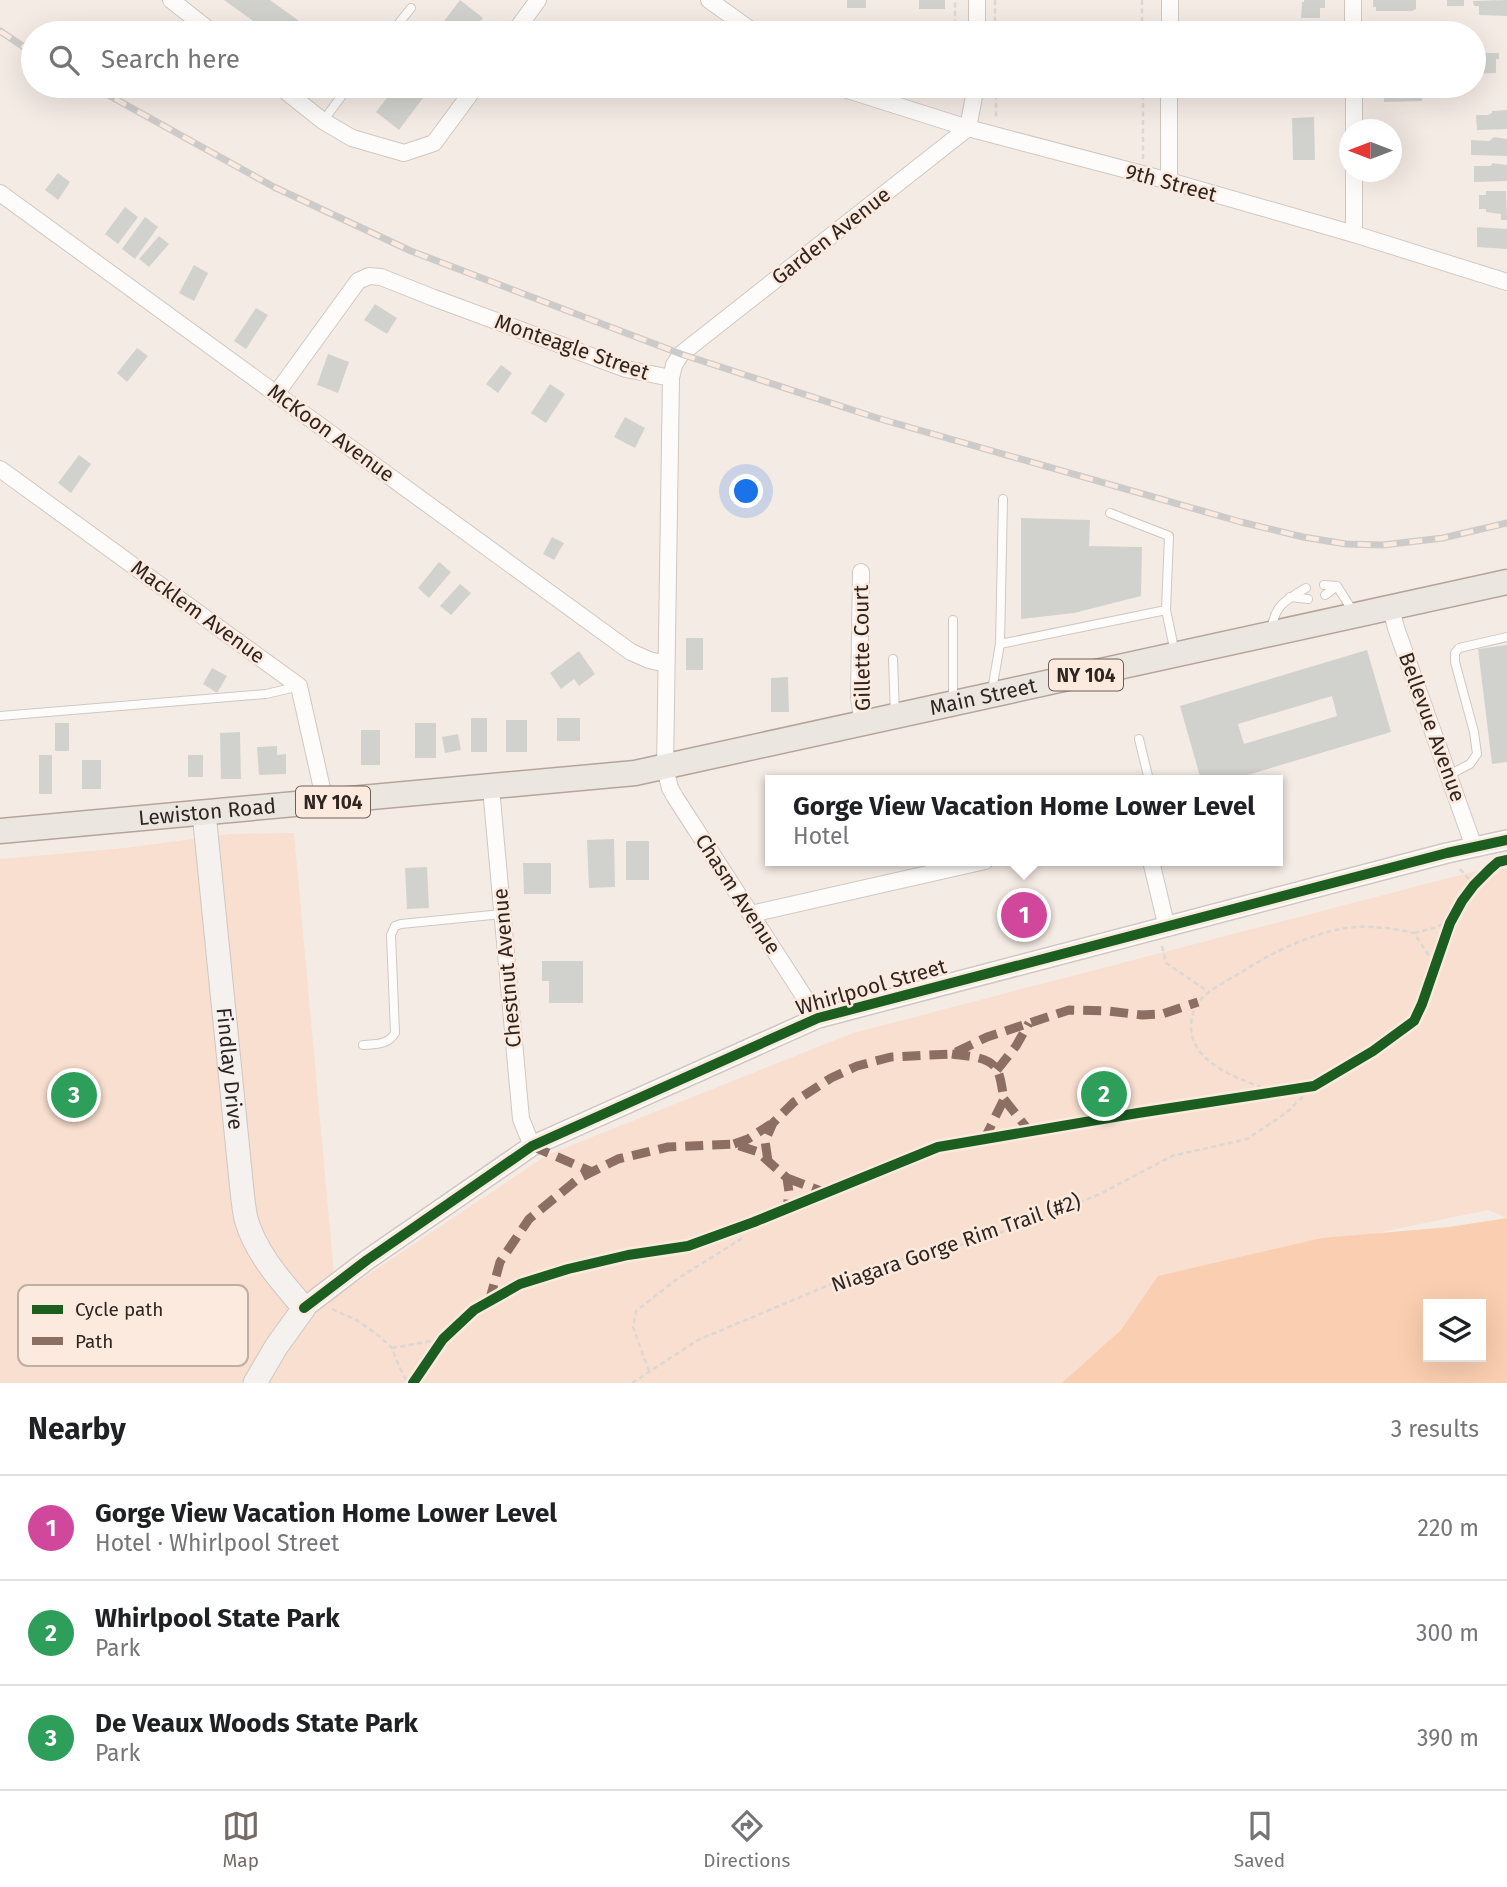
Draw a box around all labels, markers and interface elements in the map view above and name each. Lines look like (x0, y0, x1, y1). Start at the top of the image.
search box (21, 21, 1486, 98)
icon: search (45, 41, 83, 79)
text: Search here (101, 44, 240, 75)
north arrow (1339, 119, 1402, 182)
street label: 9th Street (1123, 158, 1220, 208)
street label: Garden Avenue (766, 182, 896, 290)
street label: Monteagle Street (491, 308, 653, 386)
street label: McKoon Avenue (262, 378, 400, 488)
your location (729, 474, 763, 508)
street label: Macklem Avenue (126, 555, 270, 669)
street label: Gillette Court (848, 584, 876, 711)
street label: Bellevue Avenue (1393, 649, 1471, 805)
road number: NY 104 (1049, 660, 1123, 690)
street label: Main Street (927, 672, 1039, 721)
popup (765, 775, 1283, 866)
road number: NY 104 (296, 786, 370, 818)
text: Gorge View Vacation Home Lower Level (793, 791, 1255, 822)
street label: Lewiston Road (137, 793, 277, 831)
text: Hotel (793, 822, 849, 850)
street label: Chasm Avenue (689, 829, 787, 959)
street label: Chestnut Avenue (487, 887, 527, 1049)
pin: 1 (1001, 889, 1047, 941)
street label: Whirlpool Street (793, 953, 950, 1021)
street label: Findlay Drive (211, 1006, 249, 1131)
pin: 2 (1081, 1068, 1127, 1120)
pin: 3 (51, 1069, 97, 1121)
street label: Niagara Gorge Rim Trail (#2) (828, 1188, 1084, 1298)
legend (18, 1285, 248, 1366)
text: Cycle path (75, 1298, 163, 1321)
map controls (1423, 1299, 1486, 1362)
button: layers (1423, 1299, 1486, 1362)
text: Path (75, 1330, 113, 1353)
text: Nearby (28, 1411, 126, 1447)
text: 3 results (1391, 1415, 1479, 1443)
text: Gorge View Vacation Home Lower Level (95, 1498, 557, 1529)
text: 1 (46, 1514, 56, 1542)
text: 220 m (1418, 1514, 1479, 1542)
text: Hotel · Whirlpool Street (95, 1529, 339, 1557)
text: Whirlpool State Park (95, 1603, 339, 1634)
text: 2 (45, 1619, 57, 1647)
text: 300 m (1416, 1619, 1479, 1647)
text: Park (95, 1634, 140, 1662)
text: De Veaux Woods State Park (95, 1708, 418, 1739)
text: 3 (45, 1724, 57, 1752)
text: 390 m (1417, 1724, 1479, 1752)
text: Park (95, 1739, 140, 1767)
tab: Map (222, 1807, 260, 1872)
tab: Directions (703, 1807, 790, 1872)
tab: Saved (1234, 1807, 1285, 1872)

